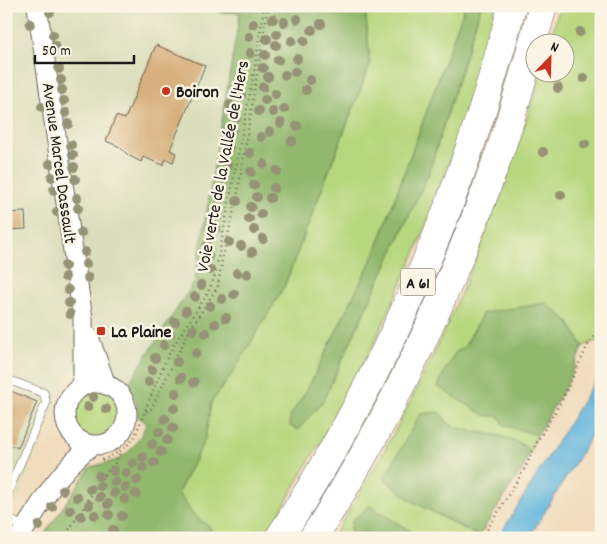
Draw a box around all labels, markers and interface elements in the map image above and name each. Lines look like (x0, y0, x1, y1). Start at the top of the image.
scale bar (35, 32, 134, 64)
north arrow (524, 32, 574, 82)
text: N (547, 37, 561, 58)
text: 50 m (42, 41, 71, 63)
street label: Voie verte de la Vallée de l'Hers (192, 58, 257, 275)
street label: Avenue Marcel Dassault (34, 81, 81, 246)
place label: Boiron (176, 81, 219, 106)
marker: Boiron (160, 85, 172, 97)
road number: A 61 (400, 268, 436, 296)
place label: La Plaine (111, 321, 171, 346)
marker: La Plaine (95, 325, 107, 337)

